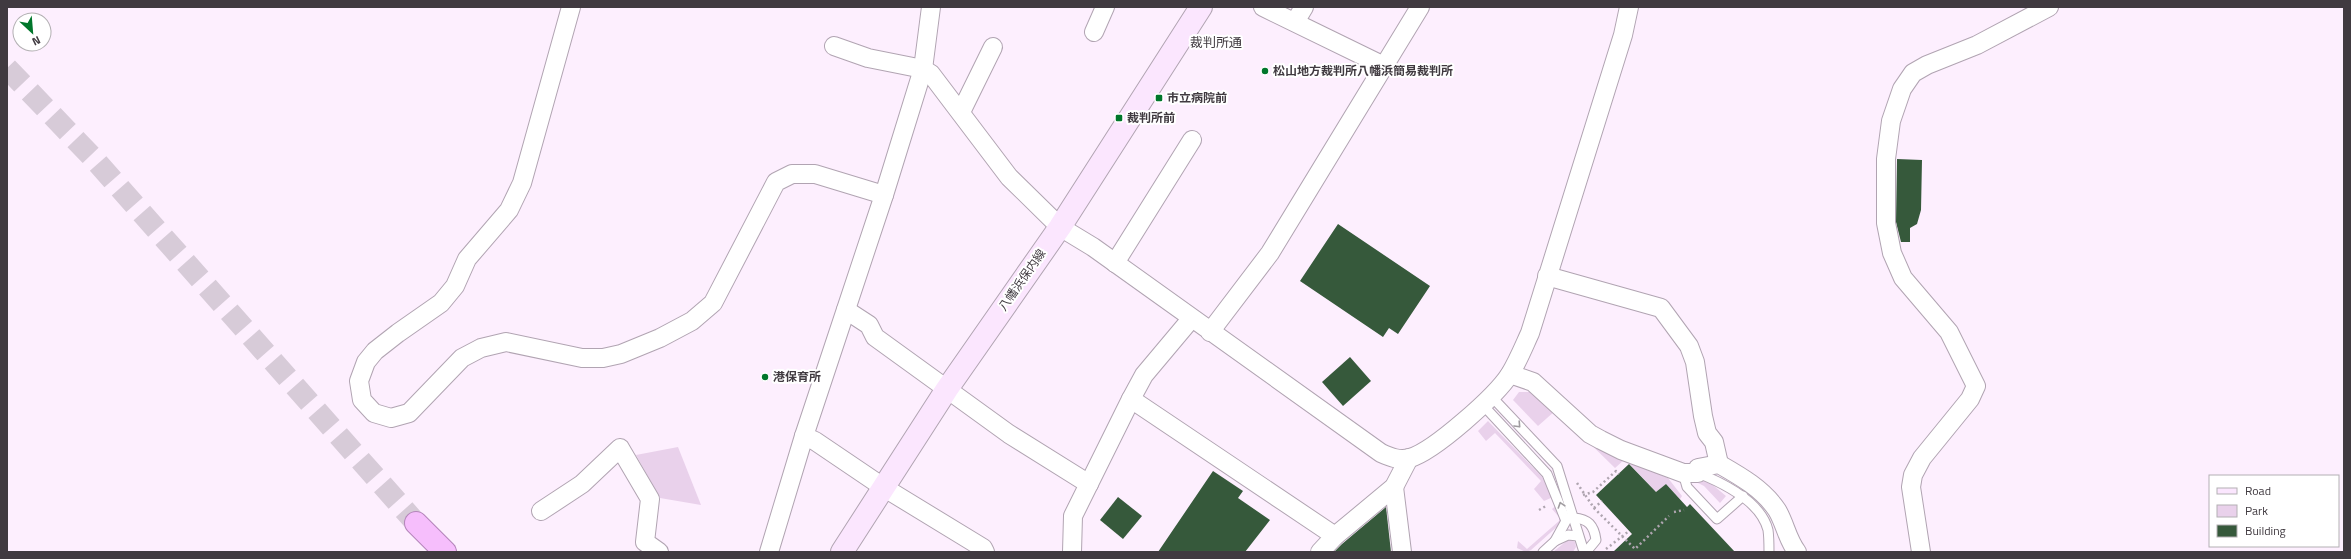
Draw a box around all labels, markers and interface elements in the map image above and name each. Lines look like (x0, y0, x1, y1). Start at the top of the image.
north arrow (12, 12, 52, 52)
text: N (29, 32, 43, 50)
district label: 裁判所通 (1190, 32, 1242, 52)
place label: 松山地方裁判所八幡浜簡易裁判所 (1273, 61, 1453, 80)
marker: 松山地方裁判所八幡浜簡易裁判所 (1260, 66, 1270, 76)
place label: 市立病院前 (1167, 88, 1227, 107)
marker: 市立病院前 (1154, 93, 1164, 103)
place label: 裁判所前 (1127, 108, 1175, 127)
marker: 裁判所前 (1114, 113, 1124, 123)
street label: 八幡浜保内線 (993, 245, 1050, 315)
place label: 港保育所 (773, 367, 821, 386)
marker: 港保育所 (760, 372, 770, 382)
one-way arrow (1513, 420, 1520, 427)
legend (2209, 475, 2339, 547)
text: Road (2245, 481, 2271, 500)
text: Park (2245, 501, 2268, 520)
one-way arrow (1557, 502, 1566, 509)
text: Building (2245, 521, 2286, 540)

